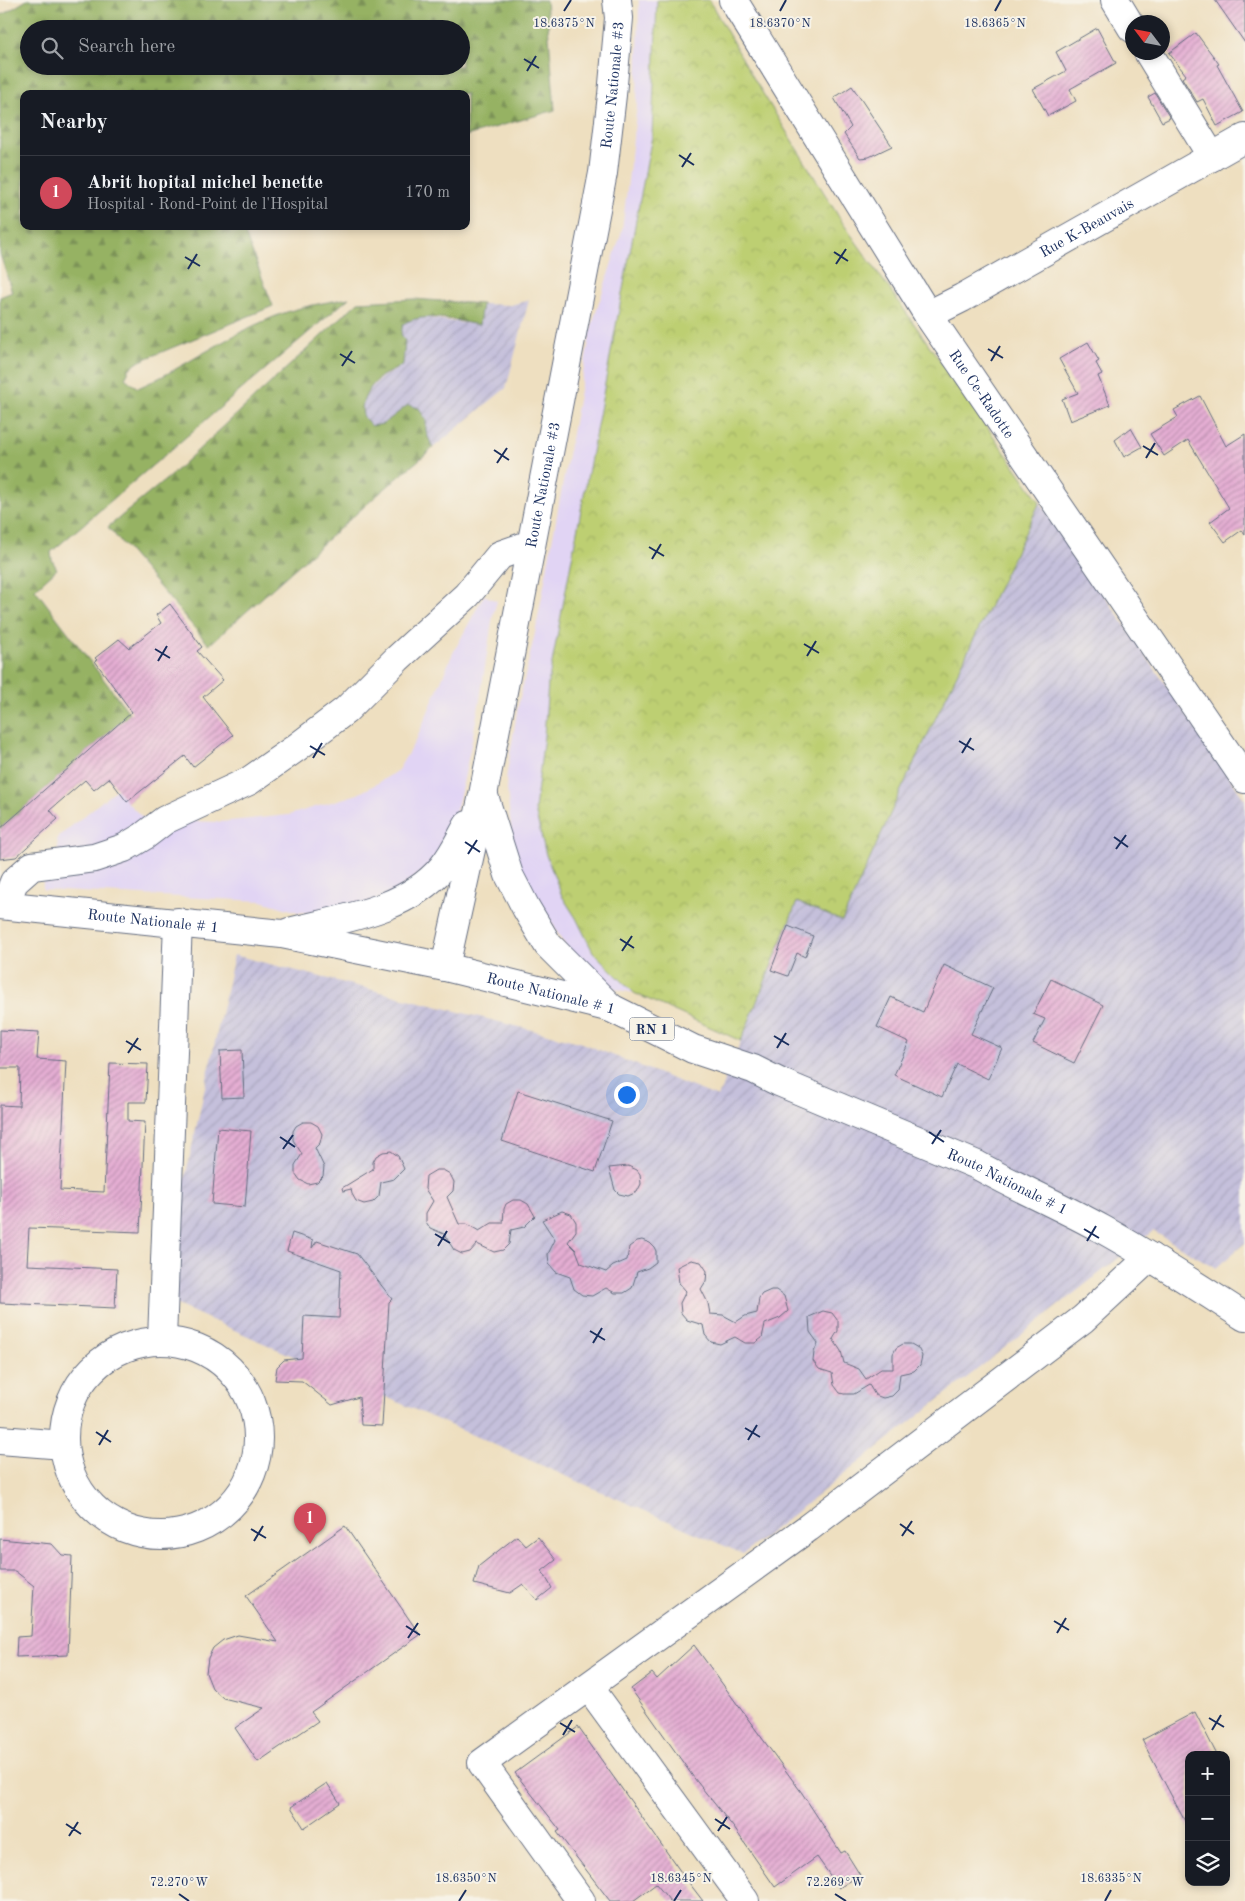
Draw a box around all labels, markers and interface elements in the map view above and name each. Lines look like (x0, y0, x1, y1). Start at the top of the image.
north arrow (1125, 15, 1170, 60)
text: 18.6375°N (533, 17, 595, 30)
text: 18.6365°N (964, 17, 1026, 30)
text: 18.6370°N (749, 18, 811, 30)
search box (20, 20, 470, 75)
street label: Route Nationale #3 (600, 21, 628, 150)
icon: search (38, 34, 66, 62)
text: Search here (78, 38, 175, 57)
text: Nearby (40, 112, 108, 133)
text: Abrit hopital michel benette (87, 174, 323, 193)
text: 1 (51, 185, 61, 201)
text: 170 m (405, 185, 450, 201)
text: Hospital · Rond-Point de l'Hospital (87, 197, 328, 213)
street label: Rue K-Beauvais (1038, 197, 1137, 261)
street label: Rue Ce-Radotte (945, 348, 1016, 442)
street label: Route Nationale #3 (525, 421, 564, 549)
street label: Route Nationale # 1 (87, 908, 220, 936)
street label: Route Nationale # 1 (485, 972, 617, 1018)
road number: RN 1 (630, 1018, 674, 1040)
your location (614, 1082, 640, 1108)
street label: Route Nationale # 1 (944, 1147, 1069, 1218)
pin: 1 (294, 1503, 326, 1544)
map controls (1185, 1751, 1230, 1886)
button: + (1185, 1751, 1230, 1796)
button: − (1185, 1796, 1230, 1841)
button: layers (1185, 1841, 1230, 1886)
text: 18.6350°N (435, 1872, 497, 1885)
text: 18.6345°N (650, 1872, 712, 1885)
text: 18.6335°N (1080, 1872, 1142, 1885)
text: 72.270°W (150, 1877, 208, 1889)
text: 72.269°W (806, 1877, 864, 1889)

